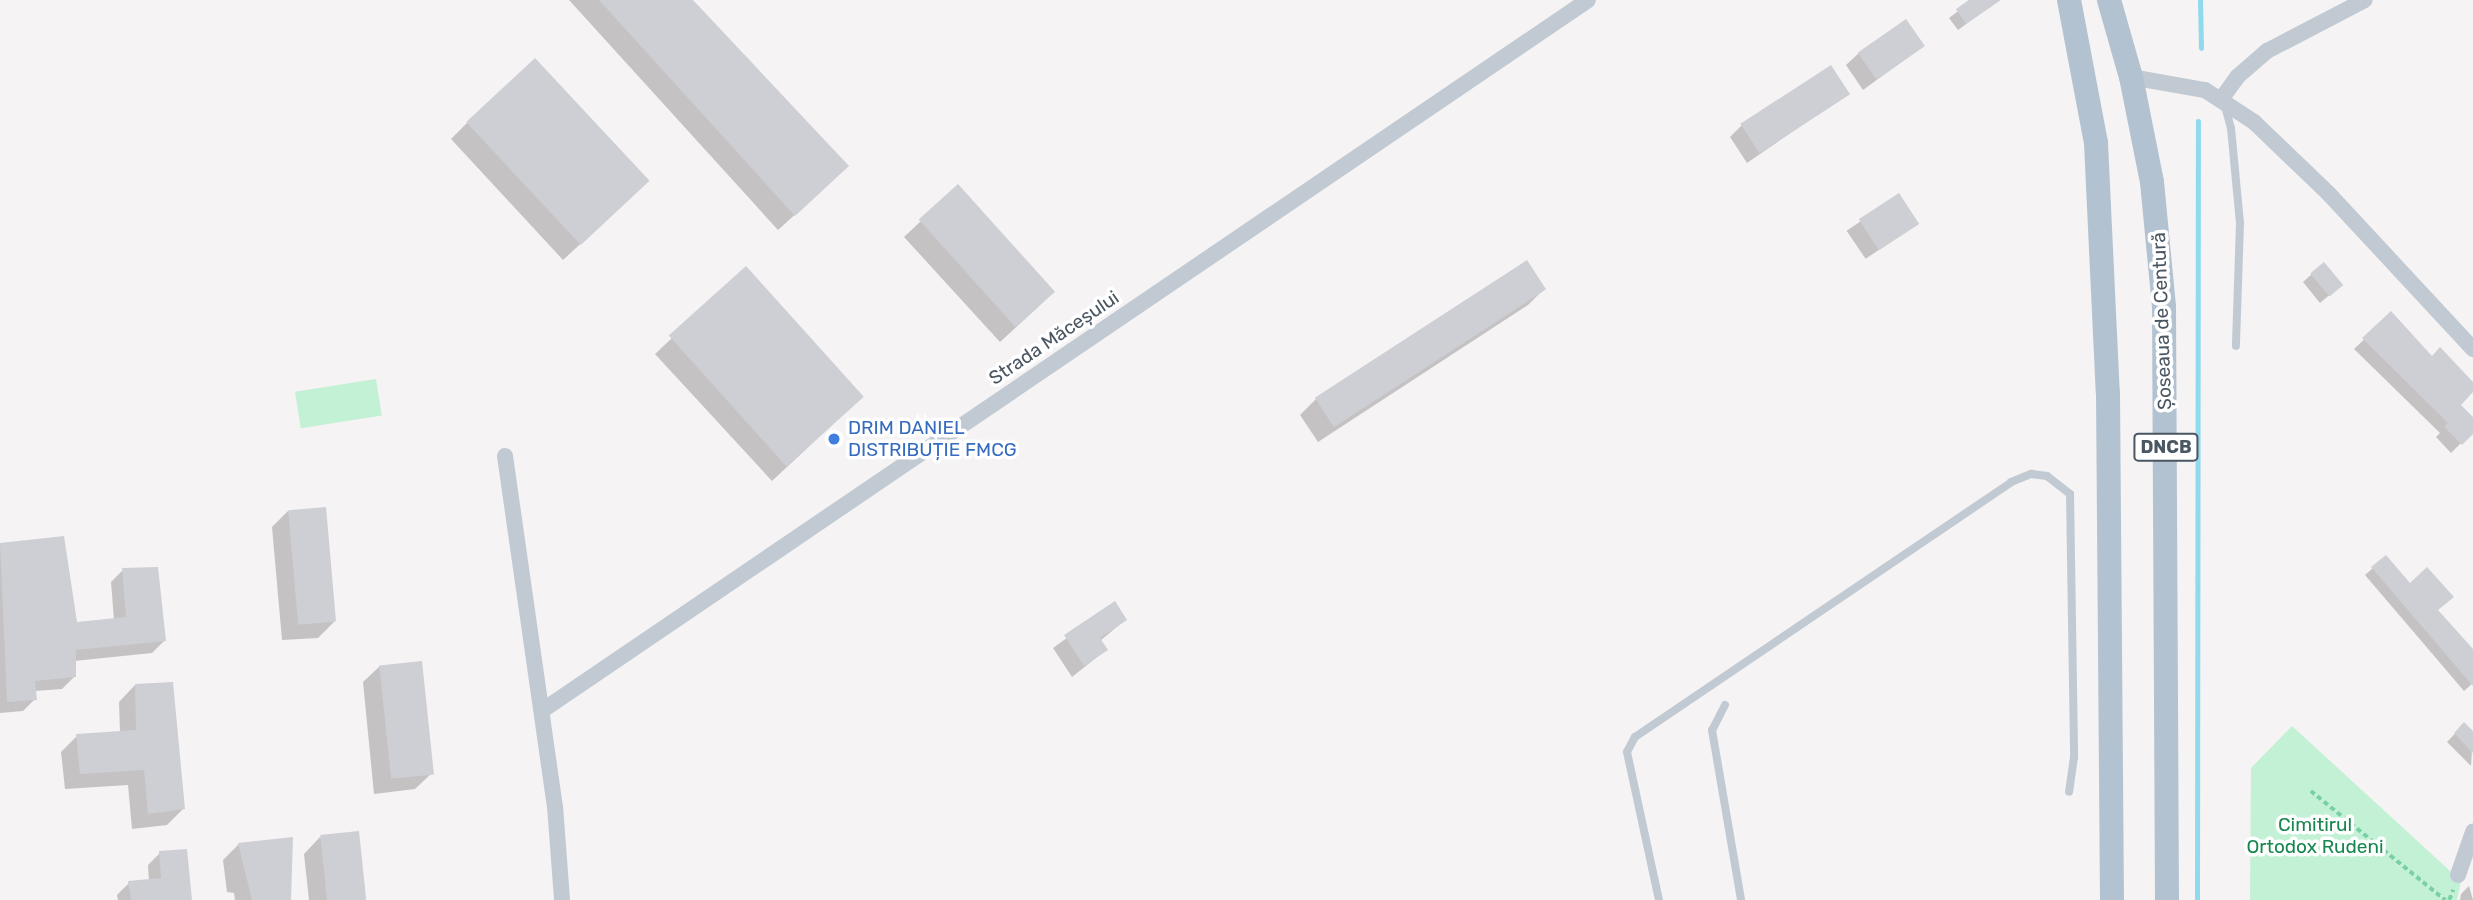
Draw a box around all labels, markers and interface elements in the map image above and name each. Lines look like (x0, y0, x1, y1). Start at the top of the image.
street label: Șoseaua de Centură (2148, 232, 2176, 410)
street label: Strada Măceșului (985, 286, 1123, 390)
place label: DRIM DANIEL DISTRIBUȚIE FMCG (848, 417, 1017, 461)
marker: DRIM DANIEL DISTRIBUȚIE FMCG (826, 431, 842, 447)
road number: DNCB (2133, 432, 2199, 462)
park label: Cimitirul Ortodox Rudeni (2246, 814, 2384, 858)

